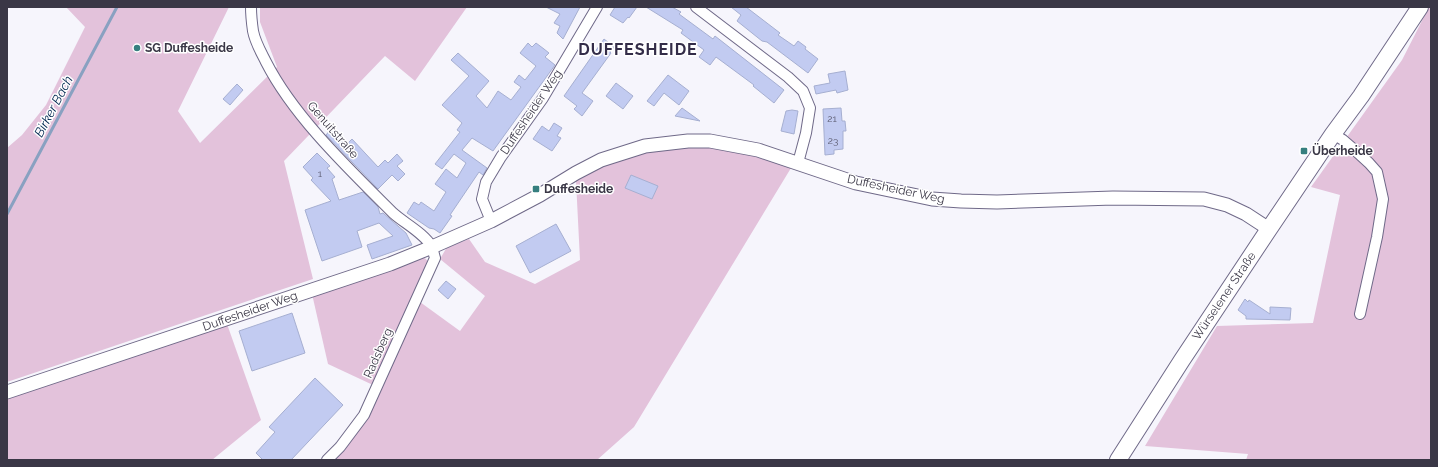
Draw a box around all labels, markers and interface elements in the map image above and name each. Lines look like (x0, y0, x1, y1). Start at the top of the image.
district label: DUFFESHEIDE (578, 40, 698, 59)
place label: SG Duffesheide (145, 41, 233, 55)
marker: SG Duffesheide (132, 43, 142, 53)
street label: Duffesheider Weg (497, 67, 565, 157)
water label: Birker Bach (31, 73, 76, 139)
street label: Genuitstraße (305, 99, 361, 161)
house number: 21 (827, 113, 837, 124)
house number: 23 (828, 135, 838, 146)
place label: Überheide (1312, 143, 1373, 158)
marker: Überheide (1299, 146, 1309, 156)
house number: 1 (318, 168, 323, 179)
street label: Duffesheider Weg (846, 172, 946, 206)
place label: Duffesheide (544, 182, 613, 196)
marker: Duffesheide (531, 184, 541, 194)
street label: Würselener Straße (1189, 249, 1259, 343)
street label: Duffesheider Weg (201, 288, 299, 334)
street label: Radsberg (361, 326, 395, 380)

